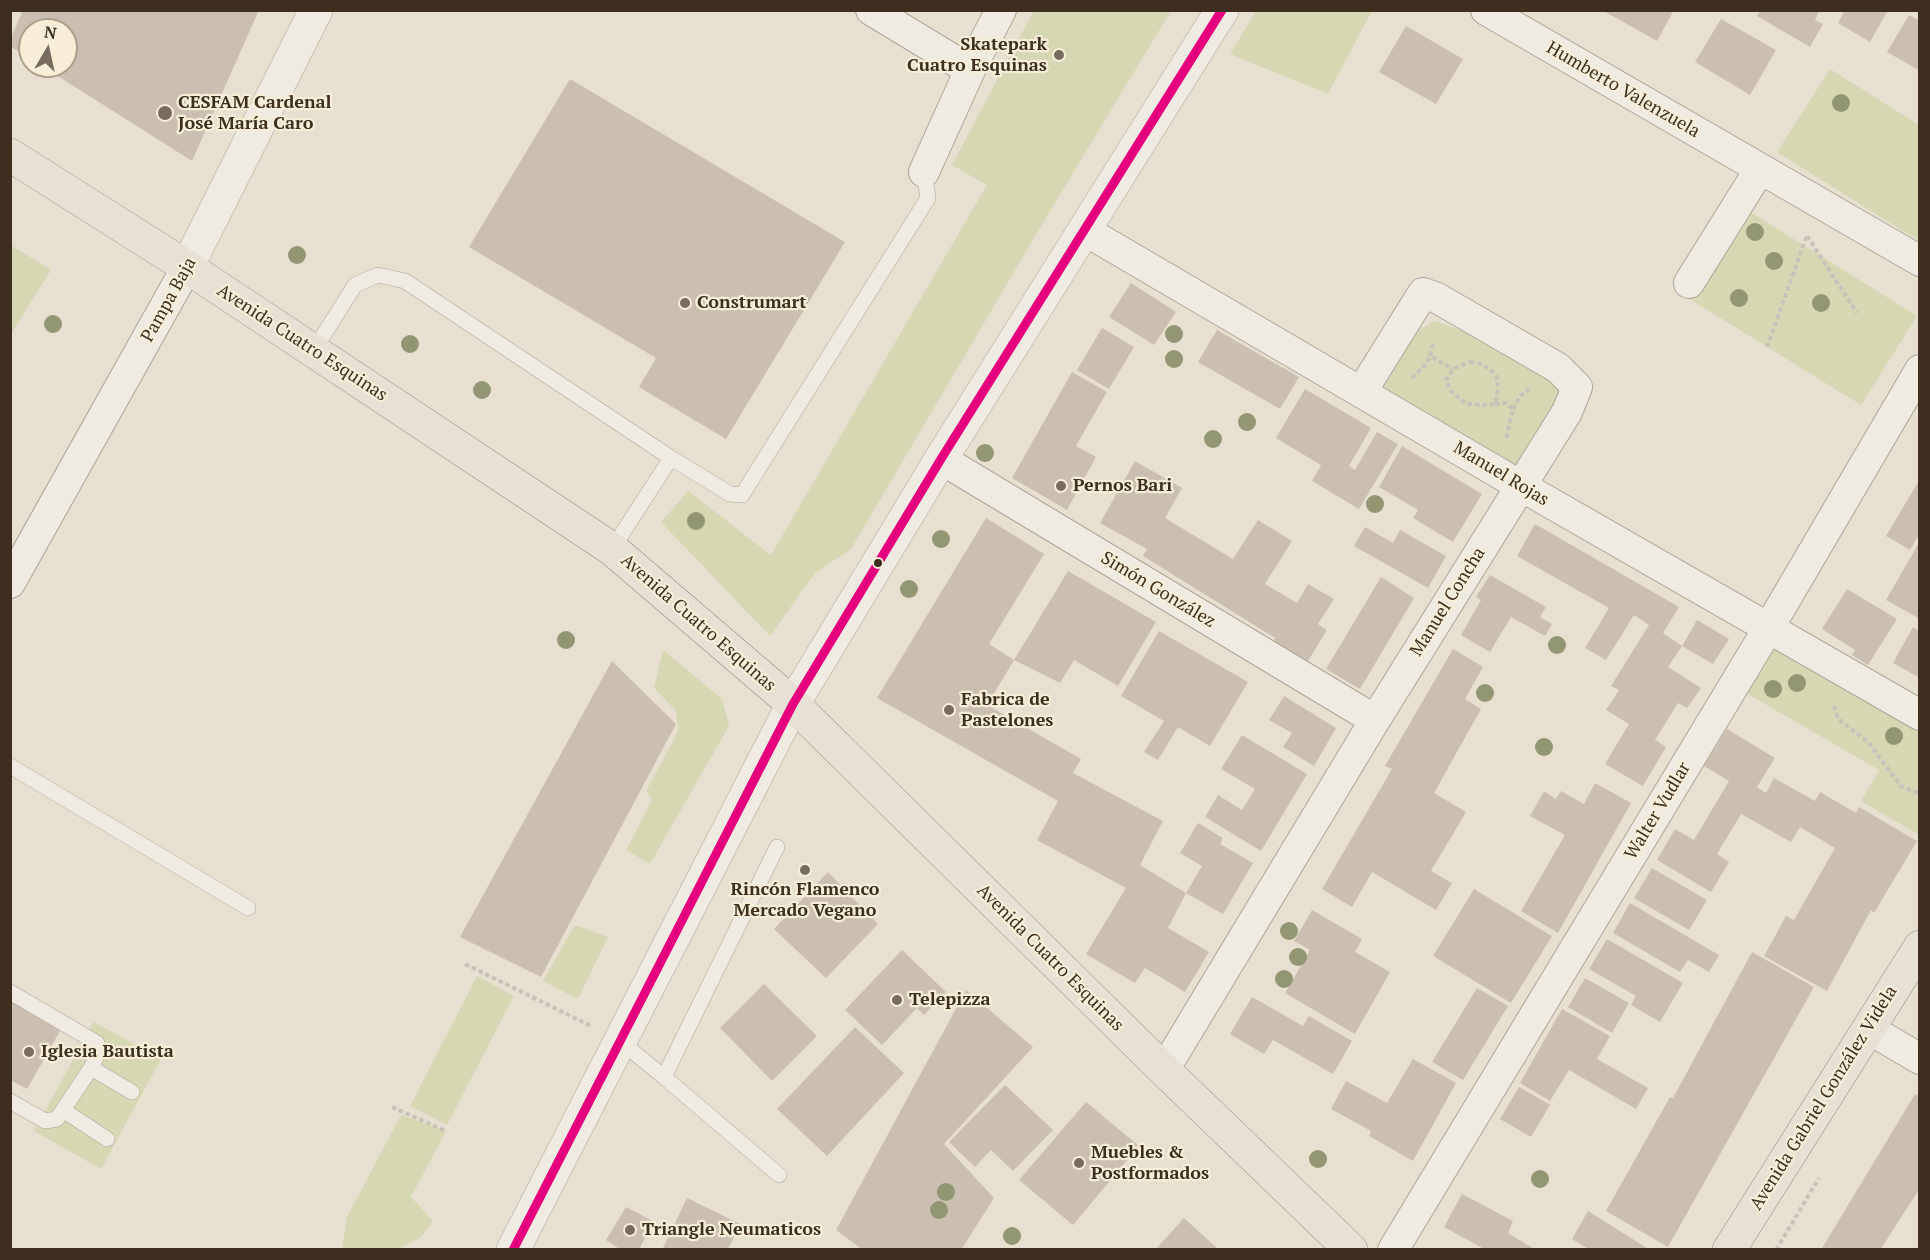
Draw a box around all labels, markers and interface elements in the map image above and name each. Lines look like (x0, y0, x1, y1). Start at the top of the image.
north arrow (18, 18, 78, 78)
text: N (43, 20, 58, 44)
place label: Skatepark Cuatro Esquinas (907, 34, 1047, 76)
street label: Humberto Valenzuela (1542, 37, 1704, 143)
marker: Skatepark Cuatro Esquinas (1052, 48, 1066, 62)
place label: CESFAM Cardenal José María Caro (178, 92, 332, 134)
marker: CESFAM Cardenal José María Caro (156, 104, 174, 122)
street label: Pampa Baja (137, 254, 201, 346)
street label: Avenida Cuatro Esquinas (213, 280, 391, 406)
place label: Construmart (697, 292, 807, 314)
marker: Construmart (678, 296, 692, 310)
street label: Manuel Rojas (1449, 437, 1553, 511)
place label: Pernos Bari (1073, 475, 1172, 497)
marker: Pernos Bari (1054, 479, 1068, 493)
street label: Manuel Concha (1406, 544, 1490, 660)
street label: Simón González (1097, 547, 1219, 633)
street label: Avenida Cuatro Esquinas (616, 550, 780, 696)
unlabelled marker (872, 557, 884, 569)
place label: Fabrica de Pastelones (961, 689, 1053, 732)
marker: Fabrica de Pastelones (942, 703, 956, 717)
street label: Walter Vudlar (1620, 758, 1696, 864)
marker: Rincón Flamenco Mercado Vegano (798, 863, 812, 877)
place label: Rincón Flamenco Mercado Vegano (730, 879, 880, 922)
street label: Avenida Cuatro Esquinas (972, 880, 1128, 1036)
street label: Avenida Gabriel González Videla (1746, 982, 1902, 1214)
place label: Telepizza (909, 989, 991, 1011)
marker: Telepizza (890, 993, 904, 1007)
place label: Iglesia Bautista (41, 1041, 174, 1063)
marker: Iglesia Bautista (22, 1045, 36, 1059)
place label: Muebles & Postformados (1091, 1142, 1209, 1184)
marker: Muebles & Postformados (1072, 1156, 1086, 1170)
place label: Triangle Neumaticos (642, 1219, 821, 1241)
marker: Triangle Neumaticos (623, 1223, 637, 1237)

